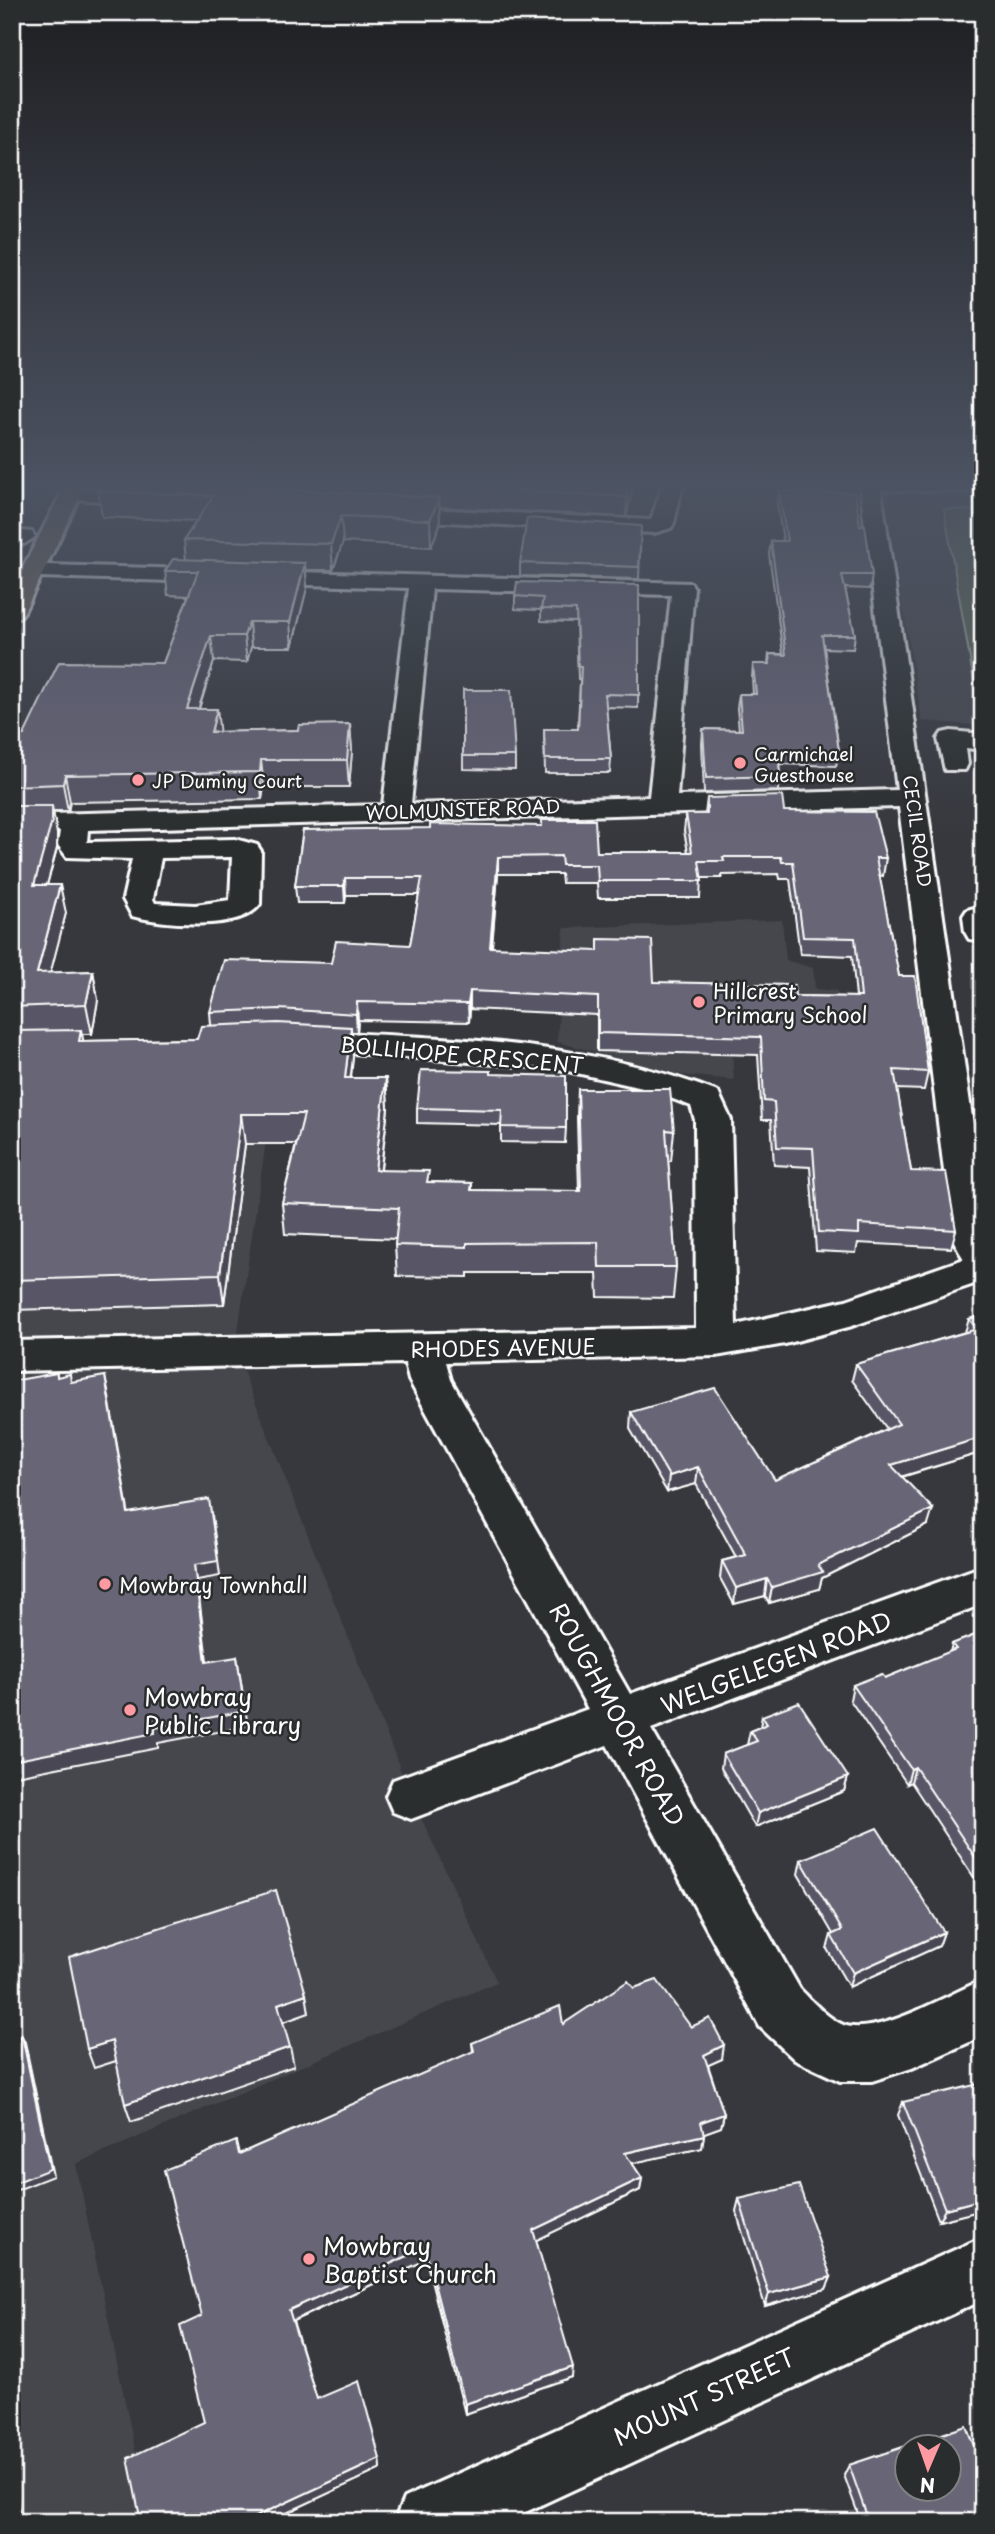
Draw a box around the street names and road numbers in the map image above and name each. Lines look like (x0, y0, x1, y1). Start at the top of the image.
street label: CECIL ROAD (897, 773, 939, 889)
street label: WOLMUNSTER ROAD (365, 792, 561, 826)
street label: BOLLIHOPE CRESCENT (339, 1027, 586, 1081)
street label: RHODES AVENUE (410, 1329, 596, 1365)
street label: ROUGHMOOR ROAD (542, 1596, 694, 1832)
street label: WELGELEGEN ROAD (655, 1601, 897, 1723)
street label: MOUNT STREET (607, 2338, 801, 2454)

